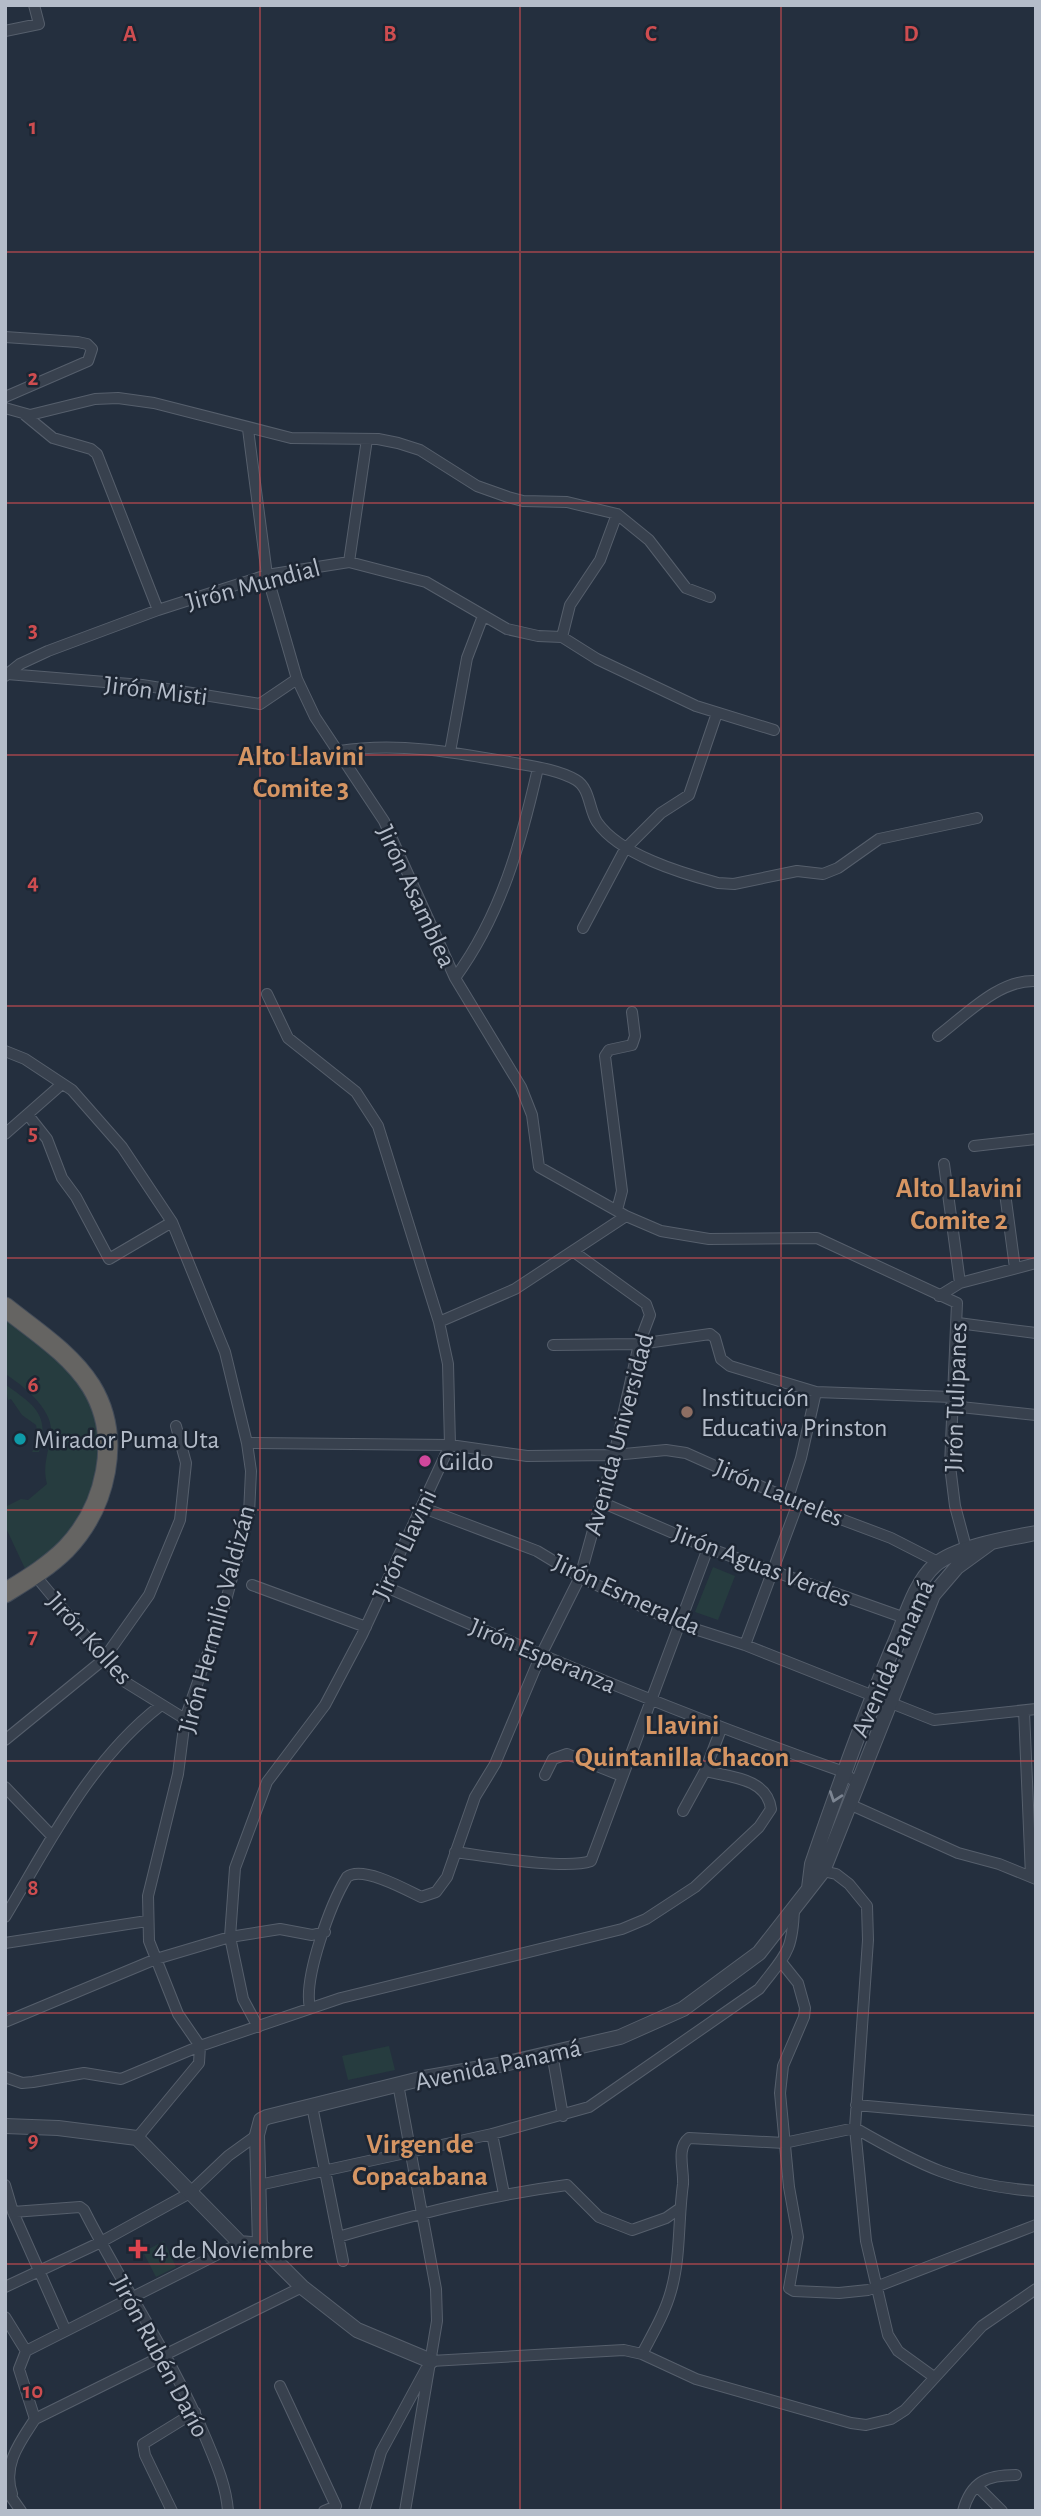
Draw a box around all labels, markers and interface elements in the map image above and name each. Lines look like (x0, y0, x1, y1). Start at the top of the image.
text: A (123, 23, 137, 46)
text: B (383, 23, 397, 46)
text: C (645, 23, 657, 46)
text: D (903, 23, 919, 46)
text: 1 (29, 116, 37, 139)
text: 2 (28, 367, 39, 390)
street label: Jirón Mundial (183, 555, 323, 615)
text: 3 (28, 619, 38, 642)
street label: Jirón Misti (103, 672, 209, 710)
district label: Alto Llavini Comite 3 (238, 743, 364, 803)
street label: Jirón Asamblea (372, 821, 460, 972)
text: 4 (27, 871, 39, 894)
text: 5 (28, 1122, 38, 1145)
district label: Alto Llavini Comite 2 (896, 1175, 1022, 1235)
street label: Jirón Tulipanes (940, 1322, 972, 1472)
street label: Avenida Universidad (579, 1330, 658, 1538)
text: 6 (27, 1374, 39, 1397)
place label: Institución Educativa Prinston (701, 1385, 888, 1441)
marker: Institución Educativa Prinston (679, 1404, 695, 1420)
place label: Mirador Puma Uta (34, 1427, 219, 1453)
marker: Mirador Puma Uta (12, 1431, 28, 1447)
place label: Gildo (439, 1449, 494, 1475)
marker: Gildo (417, 1453, 433, 1469)
street label: Jirón Laureles (710, 1454, 847, 1532)
street label: Jirón Llavini (368, 1485, 442, 1604)
street label: Jirón Hermilio Valdizán (174, 1503, 260, 1736)
street label: Jirón Aguas Verdes (669, 1520, 854, 1612)
street label: Jirón Esmeralda (549, 1549, 705, 1640)
street label: Avenida Panamá (847, 1576, 939, 1741)
street label: Jirón Kolles (42, 1588, 137, 1690)
street label: Jirón Esperanza (466, 1613, 620, 1698)
text: 7 (28, 1625, 38, 1648)
district label: Llavini Quintanilla Chacon (575, 1712, 789, 1772)
one-way arrow (829, 1790, 843, 1802)
text: 8 (27, 1877, 39, 1900)
street label: Avenida Panamá (413, 2035, 584, 2095)
text: 9 (27, 2129, 39, 2152)
district label: Virgen de Copacabana (352, 2131, 488, 2191)
place label: 4 de Noviembre (154, 2237, 314, 2263)
marker: 4 de Noviembre (128, 2239, 148, 2259)
street label: Jirón Rubén Darío (107, 2271, 214, 2442)
text: 10 (23, 2380, 43, 2403)

